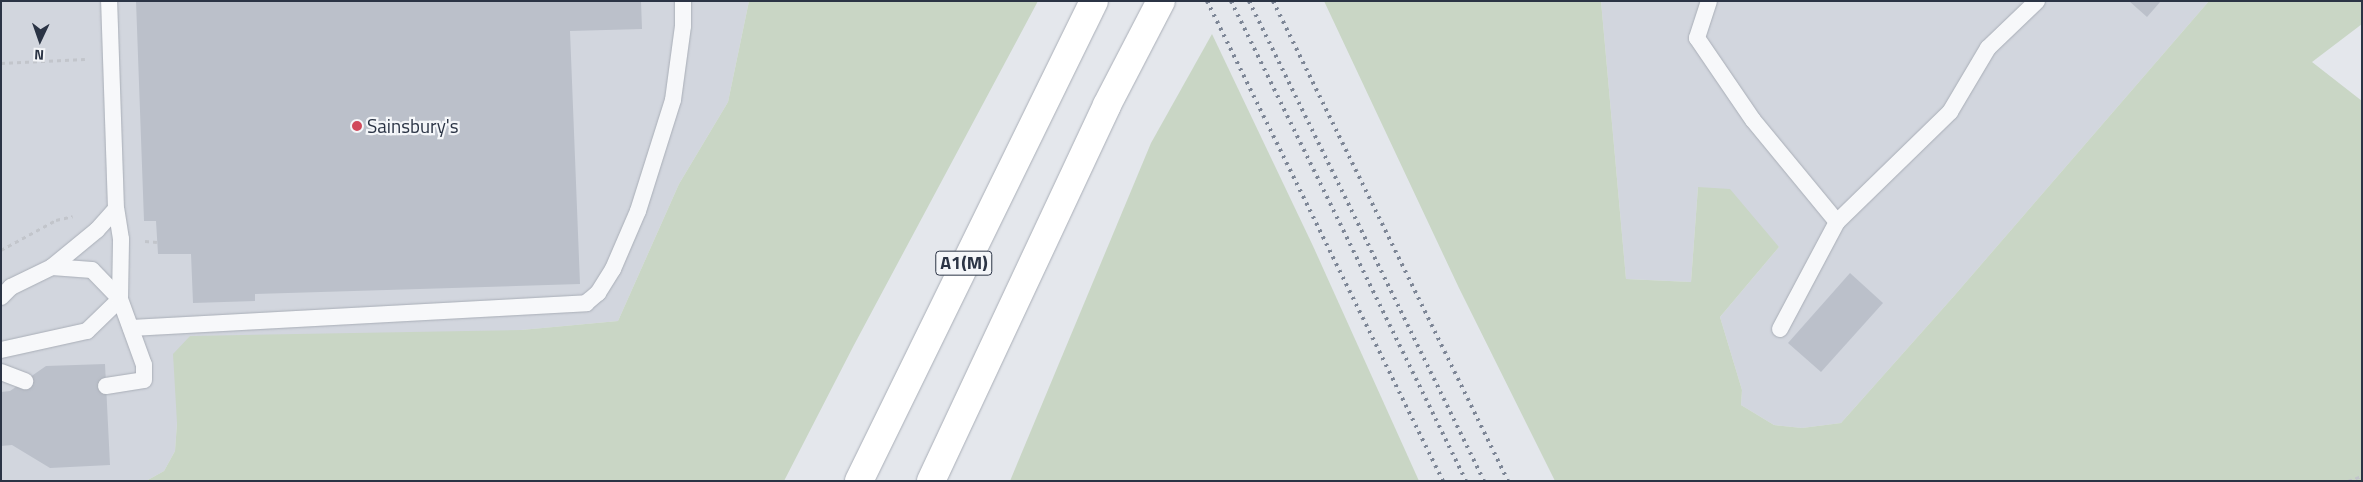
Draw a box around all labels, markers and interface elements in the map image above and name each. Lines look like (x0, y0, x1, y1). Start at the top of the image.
north arrow (15, 15, 65, 65)
text: N (34, 45, 45, 66)
place label: Sainsbury's (367, 115, 459, 137)
marker: Sainsbury's (351, 120, 363, 132)
road number: A1(M) (935, 248, 993, 278)

